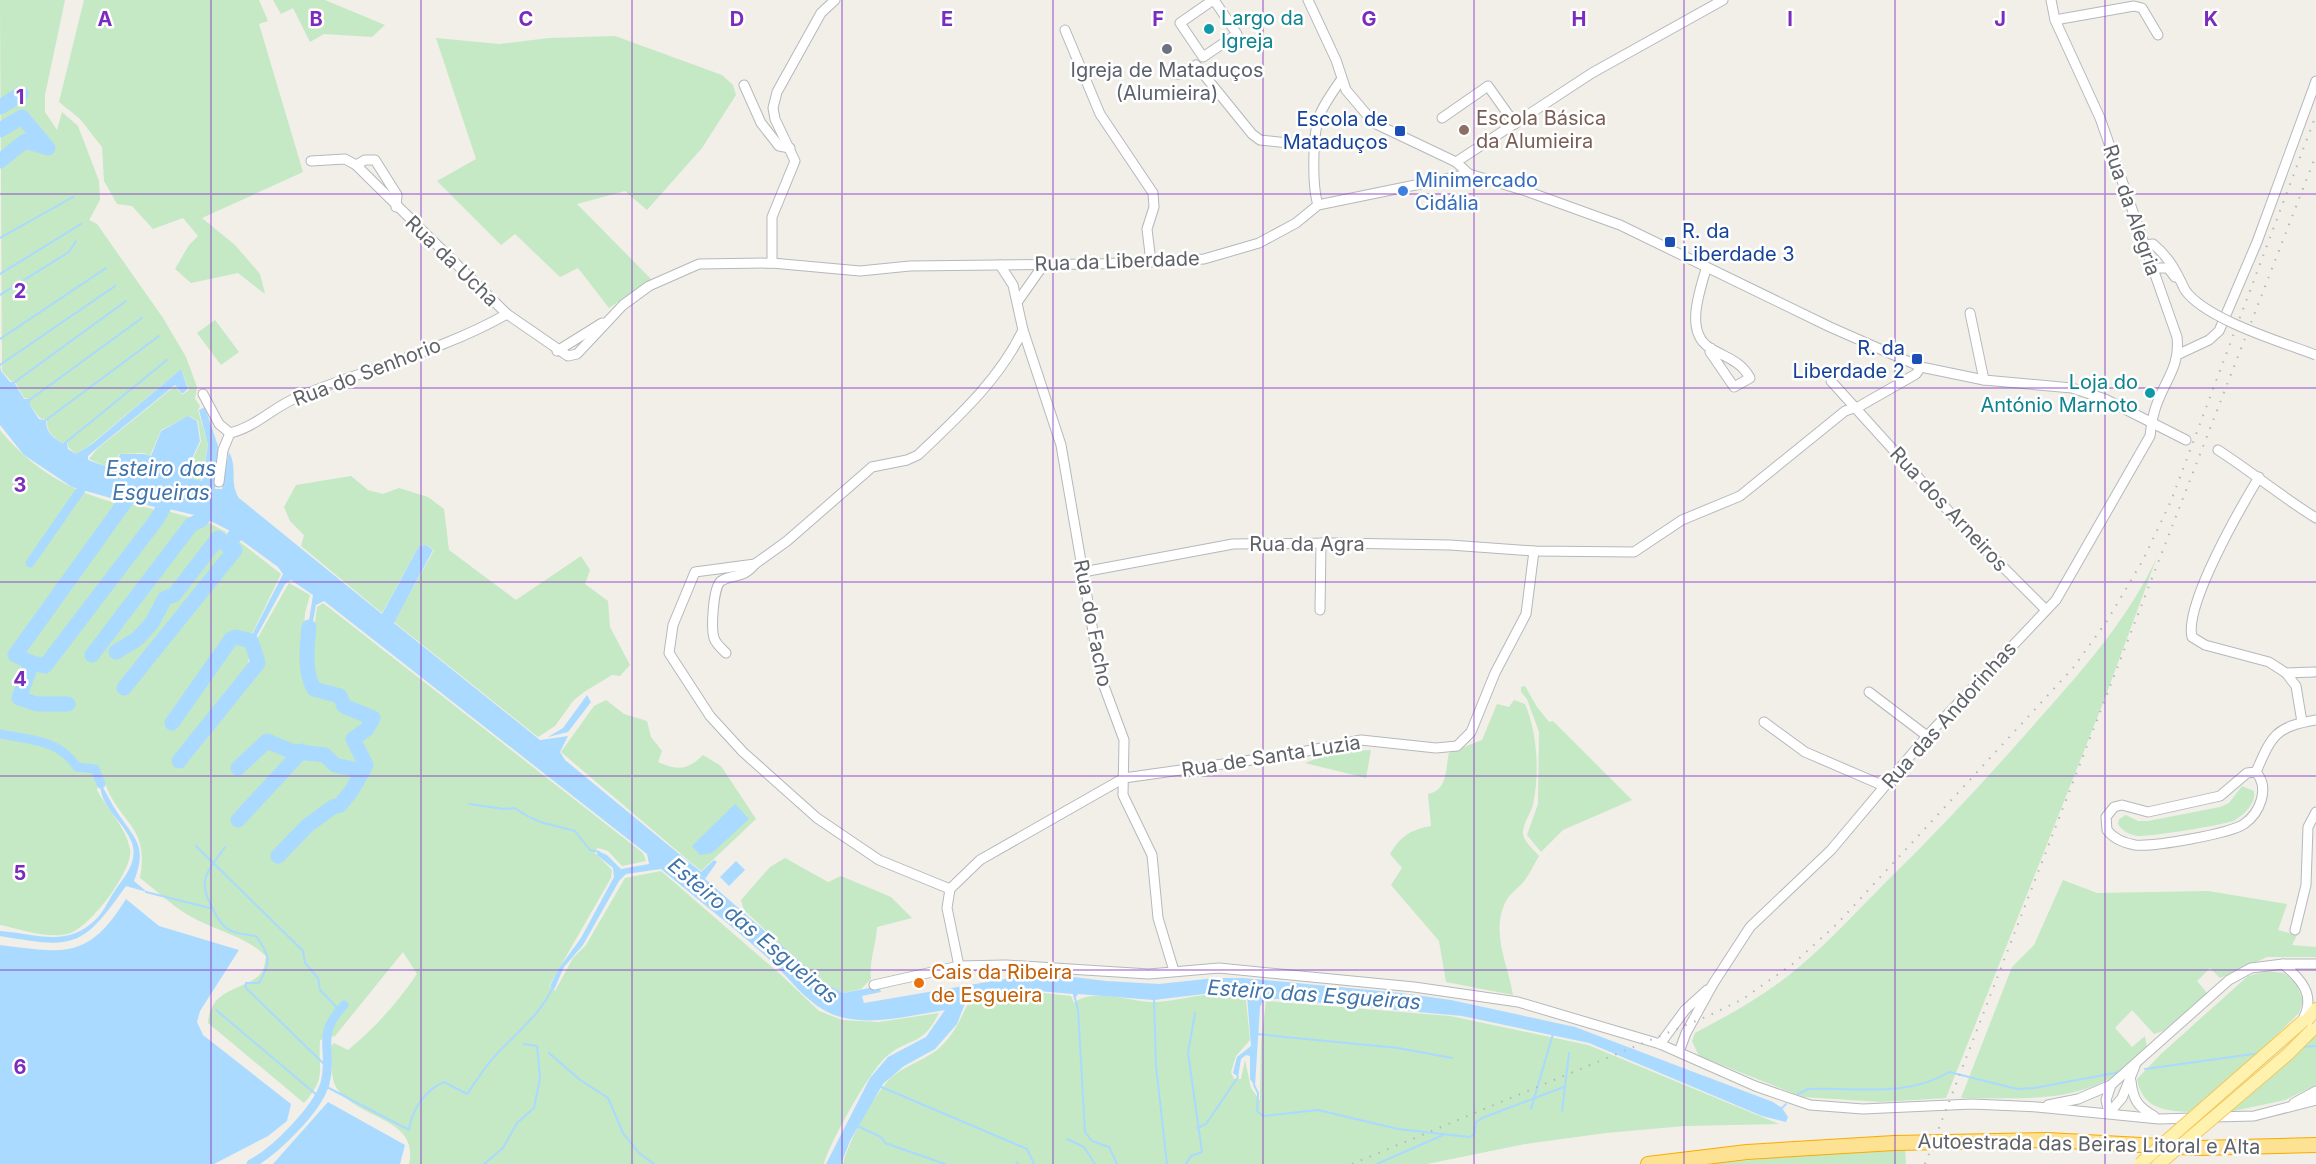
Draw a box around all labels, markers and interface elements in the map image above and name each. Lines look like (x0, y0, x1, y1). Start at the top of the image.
place label: Largo da Igreja (1221, 6, 1304, 53)
text: A (98, 7, 113, 31)
text: B (309, 7, 323, 31)
text: C (519, 7, 533, 31)
text: D (730, 7, 744, 31)
text: E (941, 7, 953, 31)
text: F (1152, 7, 1164, 31)
text: G (1361, 7, 1377, 31)
text: H (1572, 7, 1586, 31)
text: I (1787, 7, 1793, 31)
text: J (1994, 7, 2006, 31)
text: K (2204, 7, 2218, 31)
marker: Largo da Igreja (1202, 22, 1216, 36)
marker: Igreja de Mataduços (Alumieira) (1160, 42, 1174, 56)
place label: Igreja de Mataduços (Alumieira) (1071, 58, 1263, 105)
text: 1 (16, 85, 24, 109)
place label: Escola Básica da Alumieira (1476, 106, 1606, 153)
place label: Escola de Mataduços (1283, 107, 1388, 154)
marker: Escola Básica da Alumieira (1457, 123, 1471, 137)
marker: Escola de Mataduços (1393, 124, 1407, 138)
street label: Rua da Alegria (2098, 141, 2166, 279)
place label: Minimercado Cidália (1415, 168, 1538, 215)
marker: Minimercado Cidália (1396, 184, 1410, 198)
street label: Rua da Ucha (400, 211, 504, 311)
place label: R. da Liberdade 3 (1682, 219, 1795, 266)
marker: R. da Liberdade 3 (1663, 235, 1677, 249)
street label: Rua da Liberdade (1034, 246, 1200, 276)
text: 2 (14, 279, 26, 303)
street label: Rua do Senhorio (290, 333, 444, 411)
place label: R. da Liberdade 2 (1793, 336, 1905, 383)
marker: R. da Liberdade 2 (1910, 352, 1924, 366)
place label: Loja do António Marnoto (1980, 370, 2138, 417)
marker: Loja do António Marnoto (2143, 386, 2157, 400)
street label: Rua dos Arneiros (1885, 442, 2013, 576)
water label: Esteiro das Esgueiras (106, 456, 216, 505)
text: 3 (14, 473, 26, 497)
street label: Rua da Agra (1249, 532, 1365, 556)
street label: Rua do Facho (1069, 557, 1117, 689)
street label: Rua das Andorinhas (1877, 637, 2021, 793)
text: 4 (13, 667, 27, 691)
street label: Rua de Santa Luzia (1180, 730, 1362, 782)
water label: Esteiro das Esgueiras (663, 852, 843, 1009)
text: 5 (14, 861, 26, 885)
place label: Cais da Ribeira de Esgueira (931, 960, 1072, 1007)
water label: Esteiro das Esgueiras (1206, 975, 1422, 1014)
marker: Cais da Ribeira de Esgueira (912, 976, 926, 990)
text: 6 (14, 1055, 27, 1079)
street label: Autoestrada das Beiras Litoral e Alta (1918, 1129, 2260, 1159)

